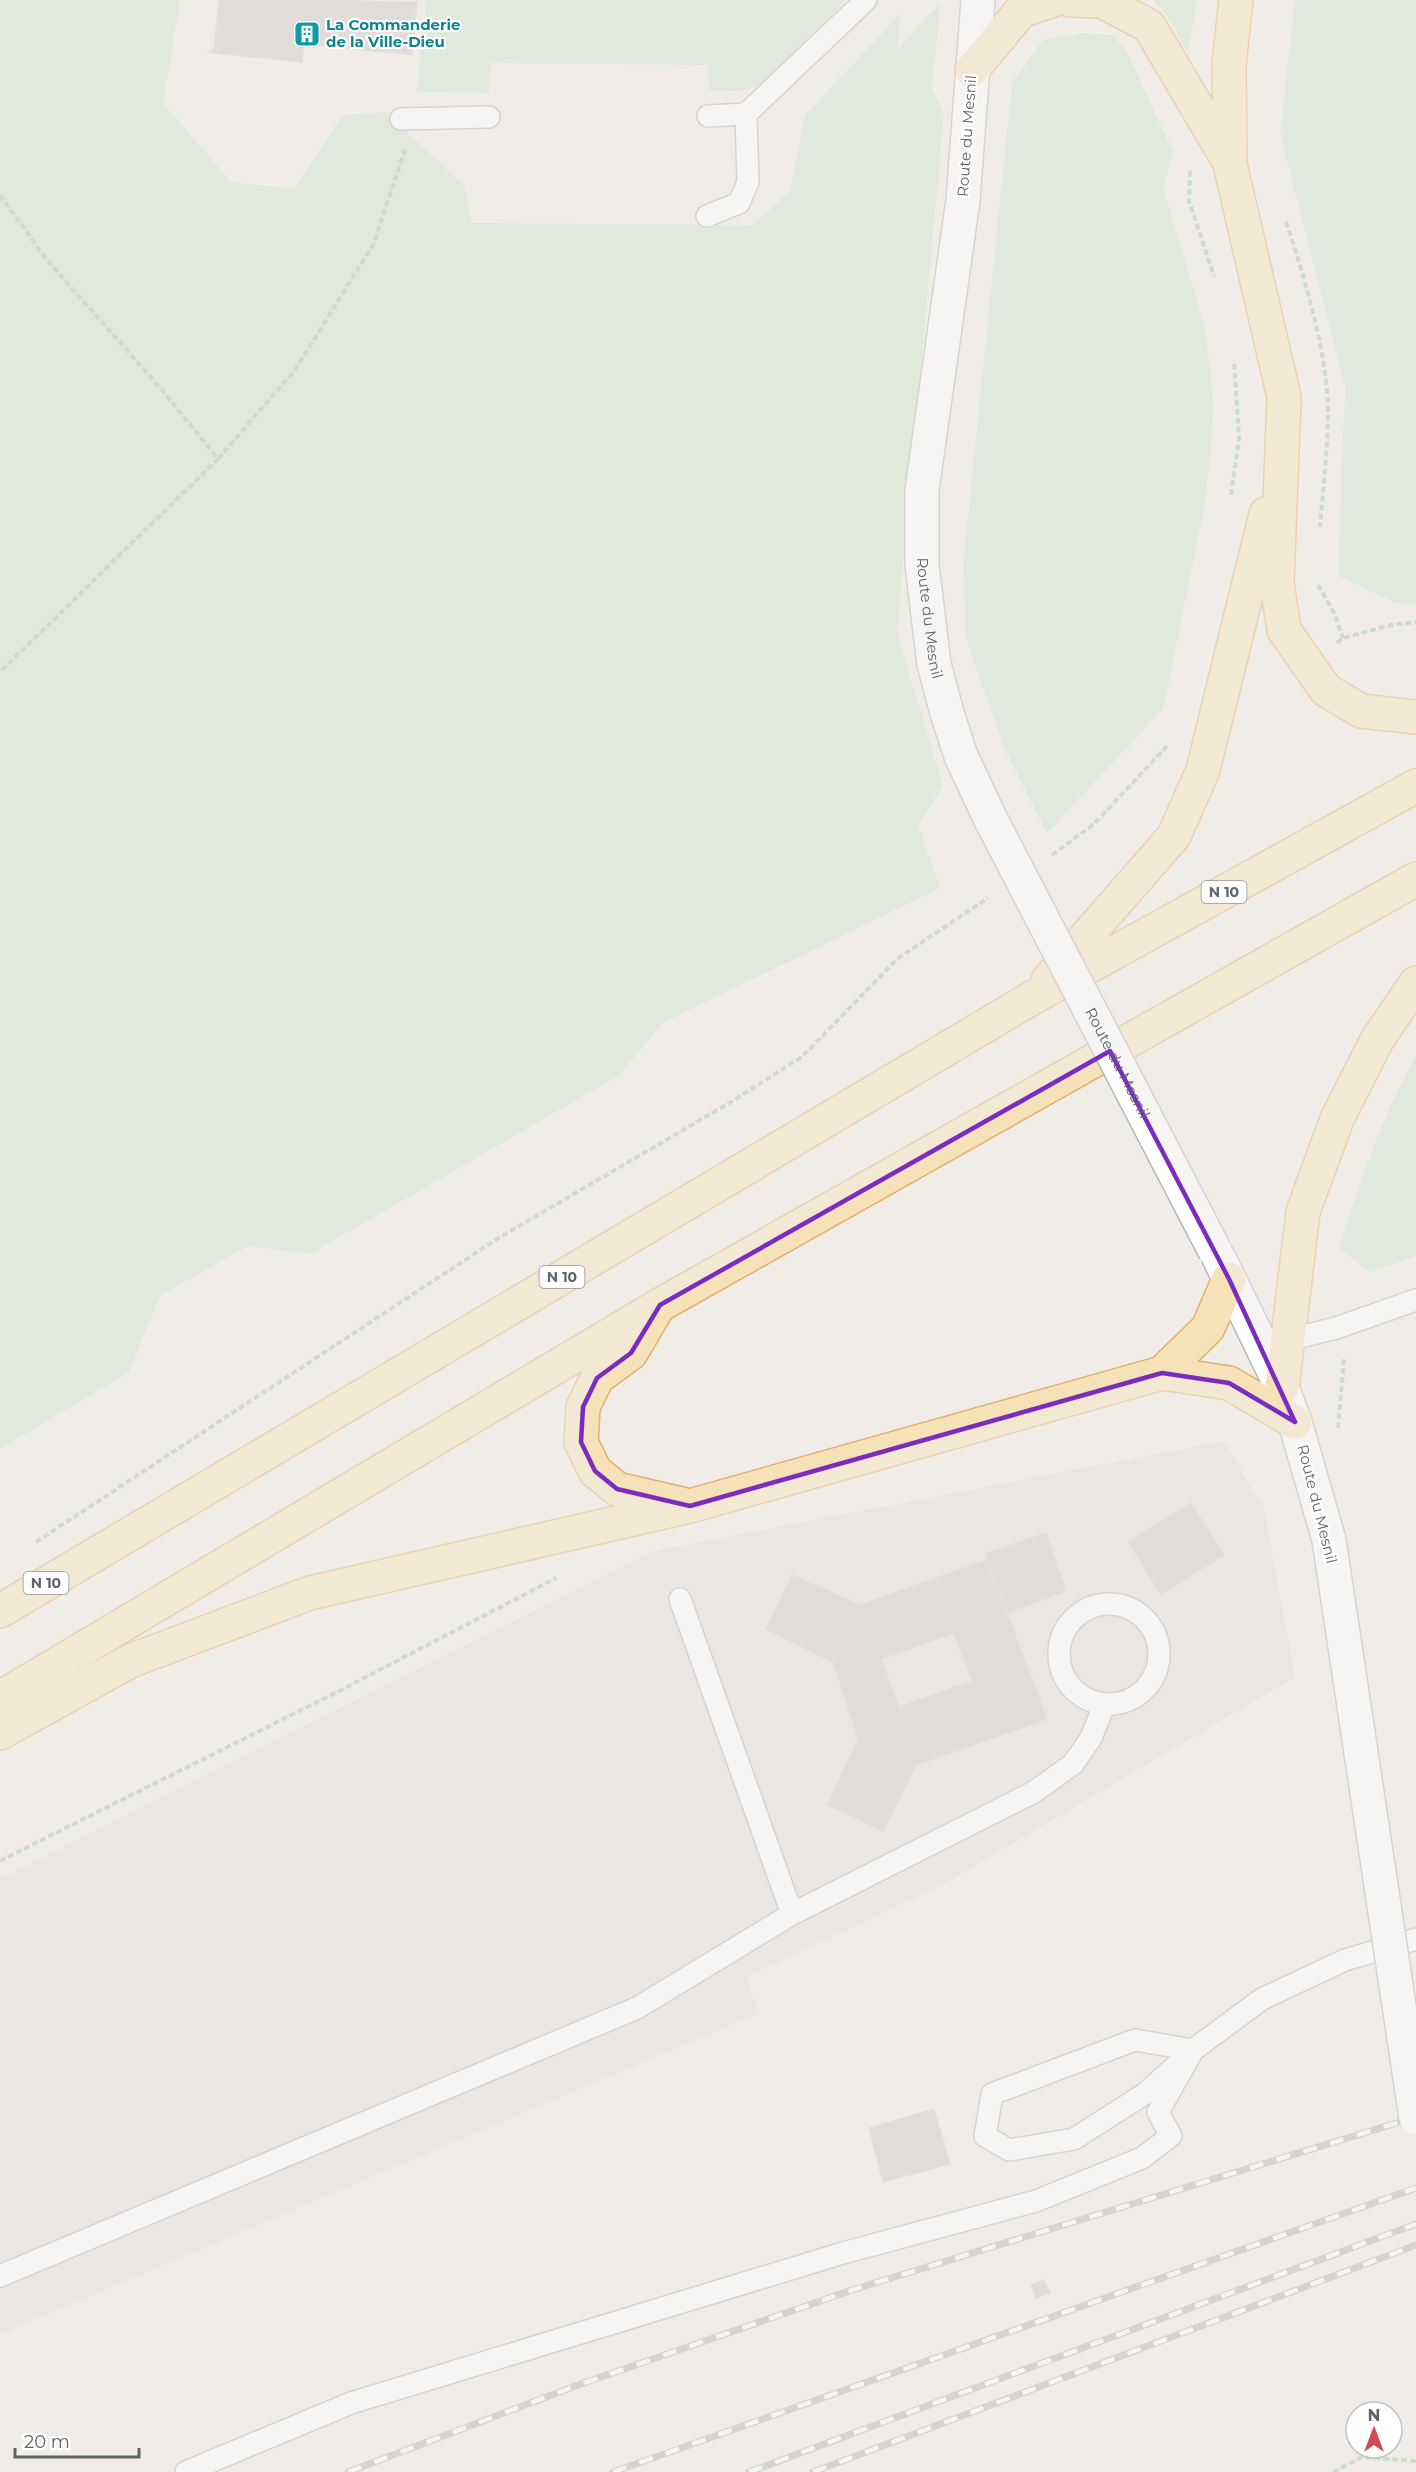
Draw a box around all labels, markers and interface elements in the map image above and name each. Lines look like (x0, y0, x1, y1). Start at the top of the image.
place label: La Commanderie de la Ville-Dieu (326, 15, 460, 51)
building icon: La Commanderie de la Ville-Dieu (292, 19, 322, 49)
street label: Route du Mesnil (953, 74, 980, 198)
street label: Route du Mesnil (913, 557, 948, 681)
road number: N 10 (1202, 881, 1246, 903)
street label: Route du Mesnil (1081, 1004, 1154, 1121)
road number: N 10 (540, 1266, 584, 1288)
street label: Route du Mesnil (1293, 1442, 1341, 1565)
road number: N 10 (24, 1572, 68, 1594)
north arrow (1344, 2400, 1404, 2460)
text: N (1368, 2406, 1380, 2425)
scale bar (15, 2421, 140, 2459)
text: 20 m (24, 2431, 70, 2453)

